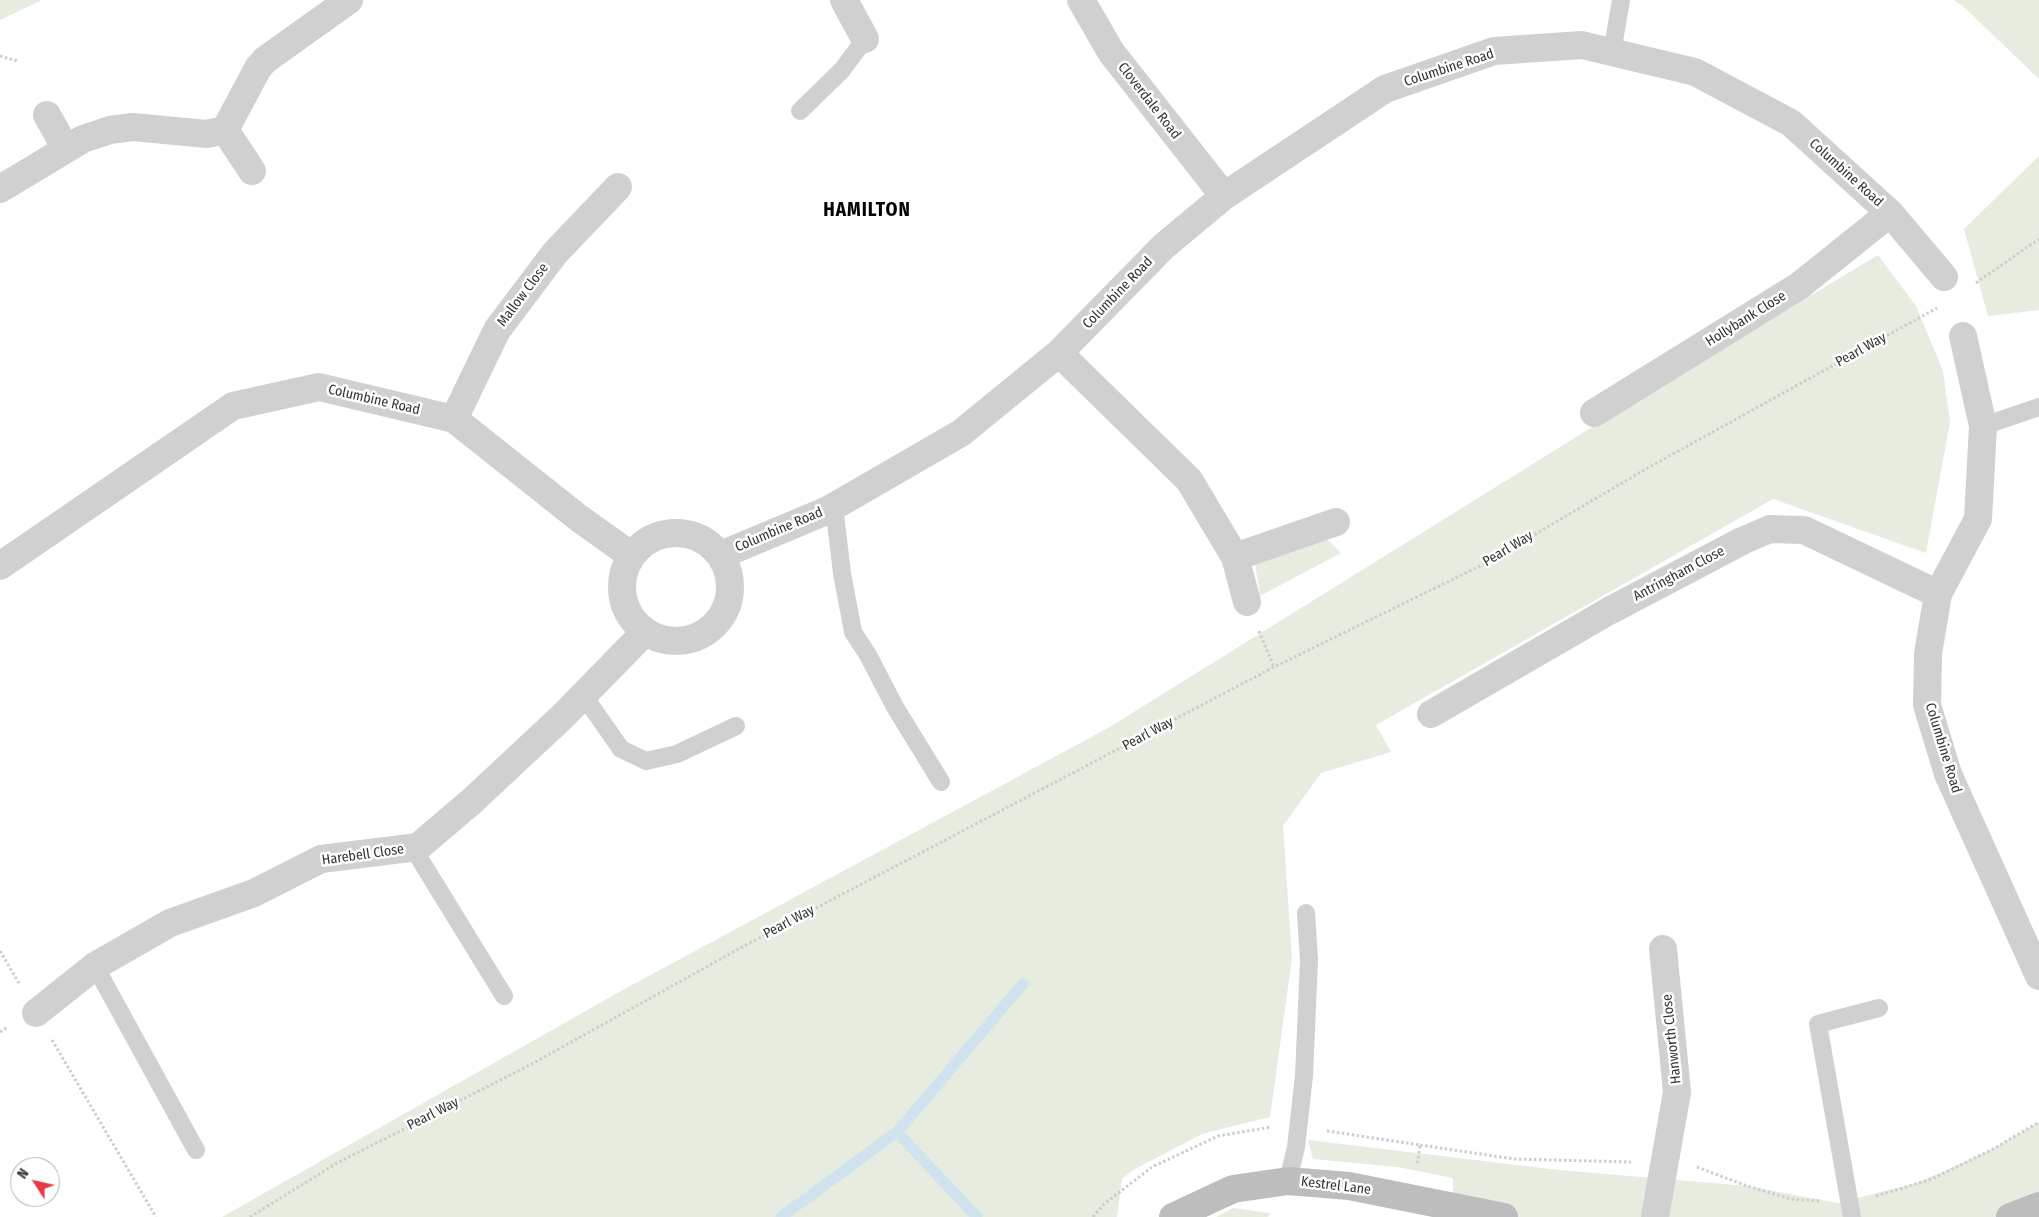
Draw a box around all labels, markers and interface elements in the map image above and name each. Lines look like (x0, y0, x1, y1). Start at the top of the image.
street label: Columbine Road (1402, 46, 1496, 90)
street label: Cloverdale Road (1114, 59, 1184, 143)
street label: Columbine Road (1806, 135, 1886, 211)
district label: HAMILTON (822, 200, 912, 222)
street label: Columbine Road (1079, 254, 1157, 332)
street label: Mallow Close (494, 260, 552, 330)
street label: Hollybank Close (1703, 288, 1789, 350)
street label: Pearl Way (1833, 329, 1889, 371)
street label: Columbine Road (327, 381, 421, 419)
street label: Columbine Road (733, 504, 825, 556)
street label: Pearl Way (1480, 528, 1536, 570)
street label: Antringham Close (1631, 543, 1727, 605)
street label: Columbine Road (1921, 701, 1965, 795)
street label: Pearl Way (1120, 714, 1176, 754)
street label: Harebell Close (321, 841, 405, 869)
street label: Pearl Way (761, 902, 817, 942)
street label: Hanworth Close (1659, 993, 1685, 1085)
street label: Pearl Way (405, 1094, 461, 1134)
north arrow (10, 1157, 60, 1207)
text: N (14, 1165, 32, 1182)
street label: Kestrel Lane (1300, 1173, 1372, 1199)

